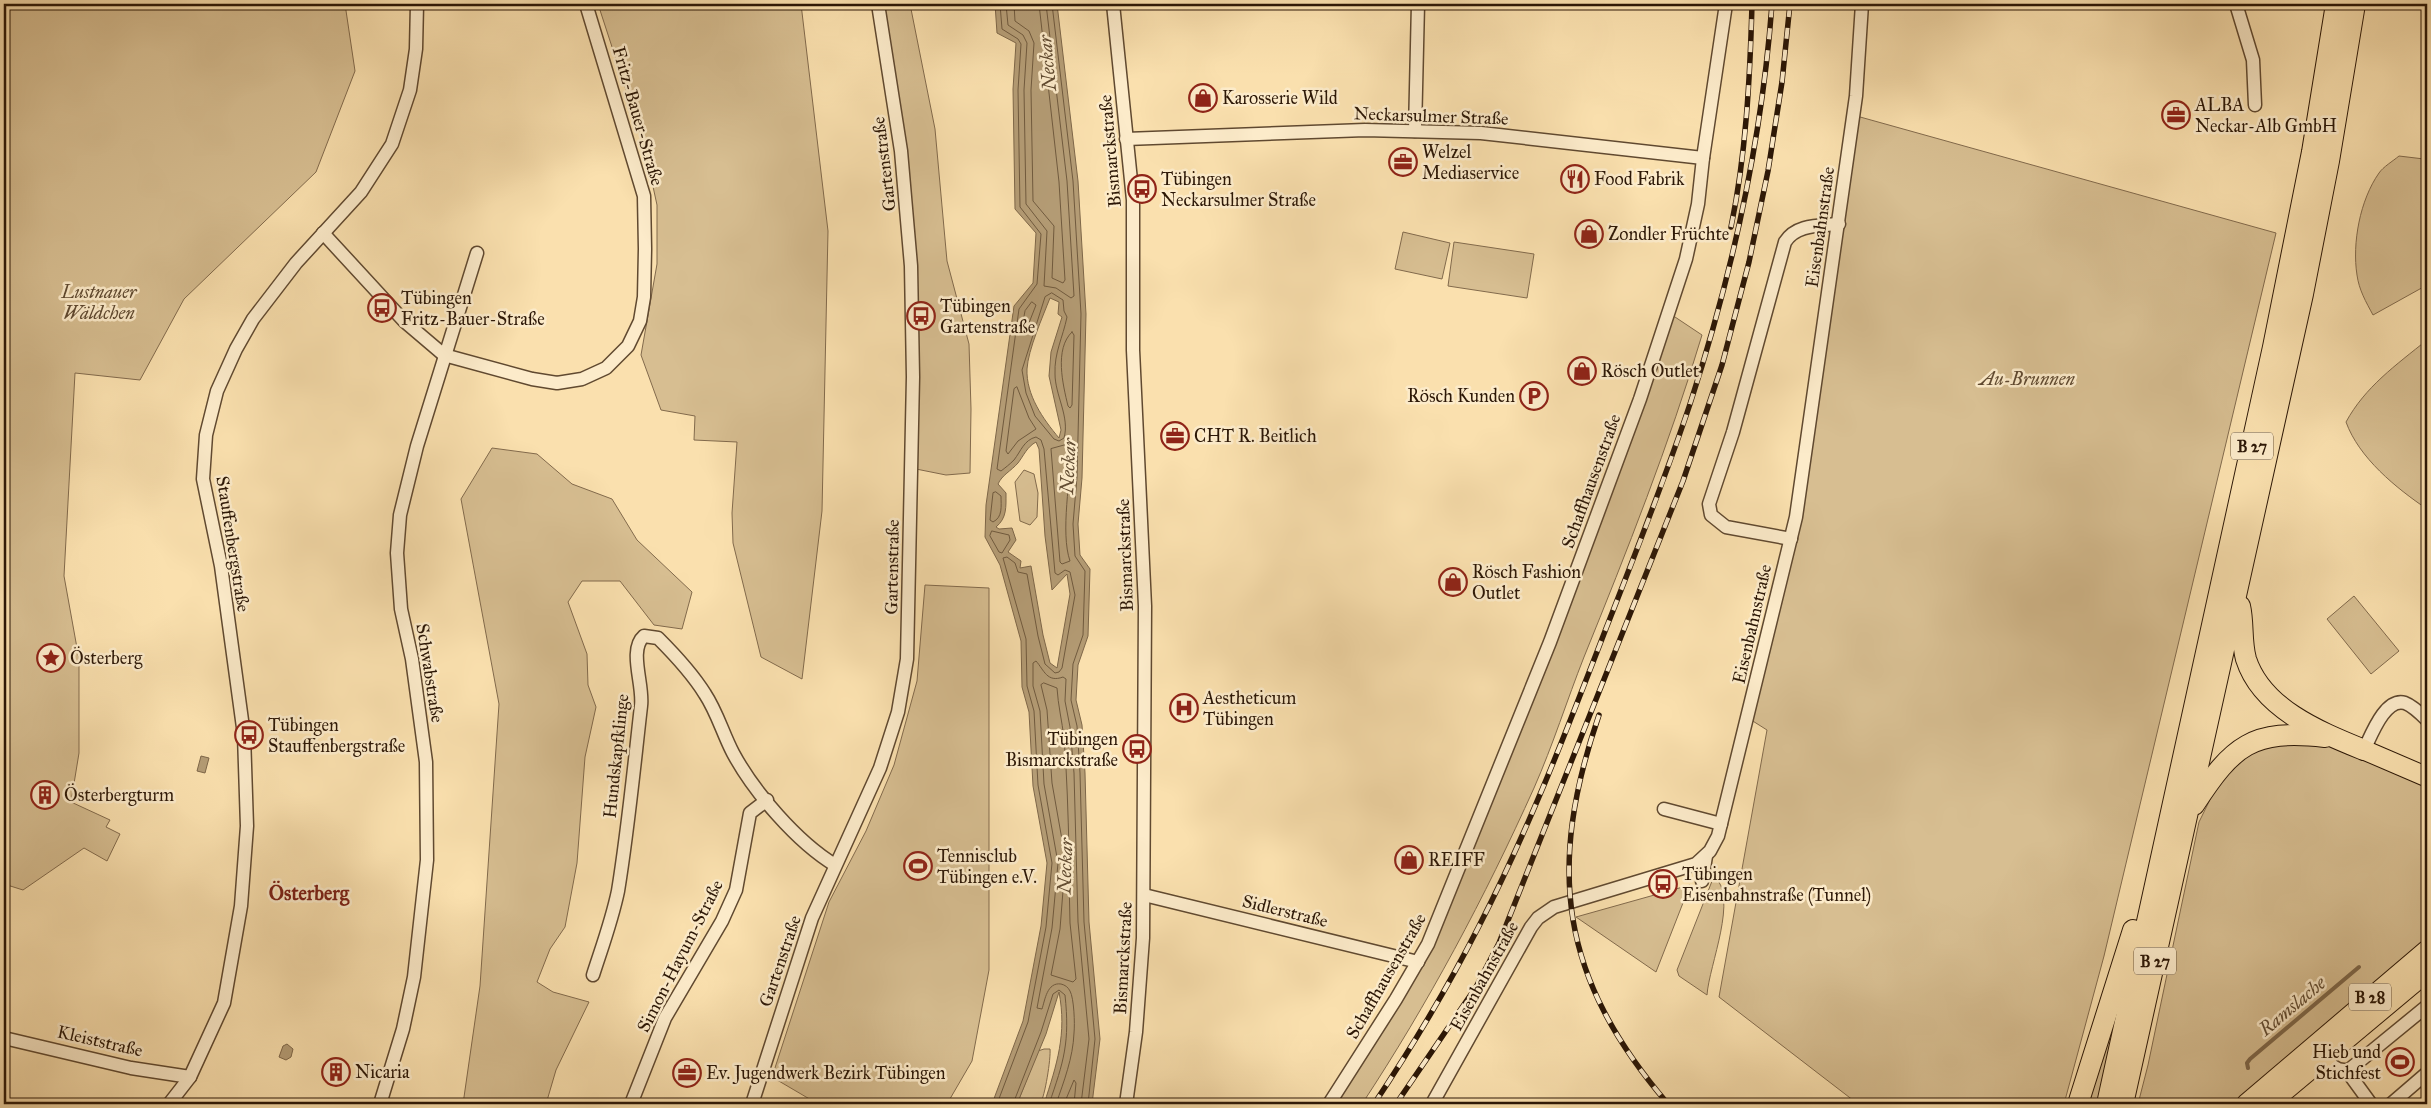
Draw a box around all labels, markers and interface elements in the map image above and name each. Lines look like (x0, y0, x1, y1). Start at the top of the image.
water label: Neckar (1033, 33, 1061, 93)
street label: Fritz-Bauer-Straße (608, 44, 668, 188)
shop icon: Karosserie Wild (1188, 83, 1218, 113)
place label: Karosserie Wild (1222, 87, 1338, 109)
street label: Bismarckstraße (1094, 94, 1126, 208)
place label: ALBA Neckar-Alb GmbH (2194, 94, 2337, 137)
office icon: ALBA Neckar-Alb GmbH (2161, 100, 2191, 130)
street label: Neckarsulmer Straße (1353, 102, 1509, 130)
street label: Gartenstraße (867, 115, 901, 213)
place label: Welzel Mediaservice (1422, 141, 1519, 184)
office icon: Welzel Mediaservice (1388, 147, 1418, 177)
restaurant icon: Food Fabrik (1560, 164, 1590, 194)
street label: Eisenbahnstraße (1801, 165, 1839, 289)
place label: Tübingen Neckarsulmer Straße (1161, 168, 1316, 211)
place label: Food Fabrik (1594, 168, 1685, 190)
bus stop icon: Tübingen Neckarsulmer Straße (1127, 174, 1157, 204)
shop icon: Zondler Früchte (1574, 219, 1604, 249)
place label: Zondler Früchte (1608, 223, 1729, 245)
park label: Lustnauer Wäldchen (61, 281, 138, 324)
place label: Tübingen Fritz-Bauer-Straße (401, 287, 545, 330)
bus stop icon: Tübingen Fritz-Bauer-Straße (367, 293, 397, 323)
place label: Tübingen Gartenstraße (940, 295, 1035, 338)
bus stop icon: Tübingen Gartenstraße (906, 301, 936, 331)
shop icon: Rösch Outlet (1567, 356, 1597, 386)
place label: Rösch Outlet (1601, 360, 1700, 382)
park label: Au-Brunnen (1977, 368, 2075, 390)
parking icon: Rösch Kunden (1519, 381, 1549, 411)
place label: Rösch Kunden (1407, 385, 1515, 407)
street label: Schaffhausenstraße (1556, 411, 1626, 551)
office icon: CHT R. Beitlich (1160, 421, 1190, 451)
place label: CHT R. Beitlich (1194, 425, 1317, 447)
road number: B 27 (2231, 432, 2273, 460)
water label: Neckar (1055, 436, 1081, 495)
street label: Stauffenbergstraße (210, 474, 255, 614)
street label: Bismarckstraße (1112, 498, 1138, 612)
street label: Gartenstraße (880, 519, 904, 615)
place label: Rösch Fashion Outlet (1472, 561, 1581, 604)
street label: Eisenbahnstraße (1728, 562, 1776, 686)
shop icon: Rösch Fashion Outlet (1438, 567, 1468, 597)
street label: Schwabstraße (411, 622, 449, 724)
place icon: Österberg (36, 643, 66, 673)
place label: Österberg (70, 646, 143, 670)
place label: Aestheticum Tübingen (1202, 687, 1296, 731)
street label: Hundskapfklinge (599, 693, 634, 819)
hospital icon: Aestheticum Tübingen (1169, 693, 1199, 723)
place label: Tübingen Stauffenbergstraße (268, 714, 405, 758)
bus stop icon: Tübingen Stauffenbergstraße (234, 720, 264, 750)
place label: Tübingen Bismarckstraße (1005, 728, 1118, 771)
bus stop icon: Tübingen Bismarckstraße (1122, 734, 1152, 764)
building icon: Österbergturm (30, 780, 60, 810)
place label: Österbergturm (64, 783, 174, 807)
water label: Neckar (1052, 837, 1078, 895)
place label: Tennisclub Tübingen e.V. (937, 845, 1037, 889)
shop icon: REIFF (1394, 845, 1424, 875)
place label: REIFF (1428, 849, 1485, 871)
sports icon: Tennisclub Tübingen e.V. (903, 851, 933, 881)
place label: Tübingen Eisenbahnstraße (Tunnel) (1682, 863, 1871, 907)
bus stop icon: Tübingen Eisenbahnstraße (Tunnel) (1648, 869, 1678, 899)
street label: Simon-Hayum-Straße (632, 876, 728, 1036)
district label: Österberg (269, 880, 350, 906)
street label: Sidlerstraße (1240, 890, 1330, 932)
street label: Bismarckstraße (1109, 901, 1137, 1015)
street label: Schaffhausenstraße (1341, 909, 1431, 1043)
street label: Gartenstraße (754, 912, 806, 1010)
street label: Eisenbahnstraße (1445, 917, 1523, 1035)
road number: B 27 (2134, 948, 2176, 974)
water label: Ramslache (2253, 971, 2331, 1041)
road number: B 28 (2349, 984, 2391, 1010)
street label: Kleiststraße (55, 1020, 145, 1062)
place label: Hieb und Stichfest (2312, 1041, 2382, 1084)
sports icon: Hieb und Stichfest (2385, 1047, 2415, 1077)
building icon: Nicaria (321, 1057, 351, 1087)
office icon: Ev. Jugendwerk Bezirk Tübingen (672, 1058, 702, 1088)
place label: Nicaria (355, 1061, 410, 1083)
place label: Ev. Jugendwerk Bezirk Tübingen (706, 1062, 946, 1085)

